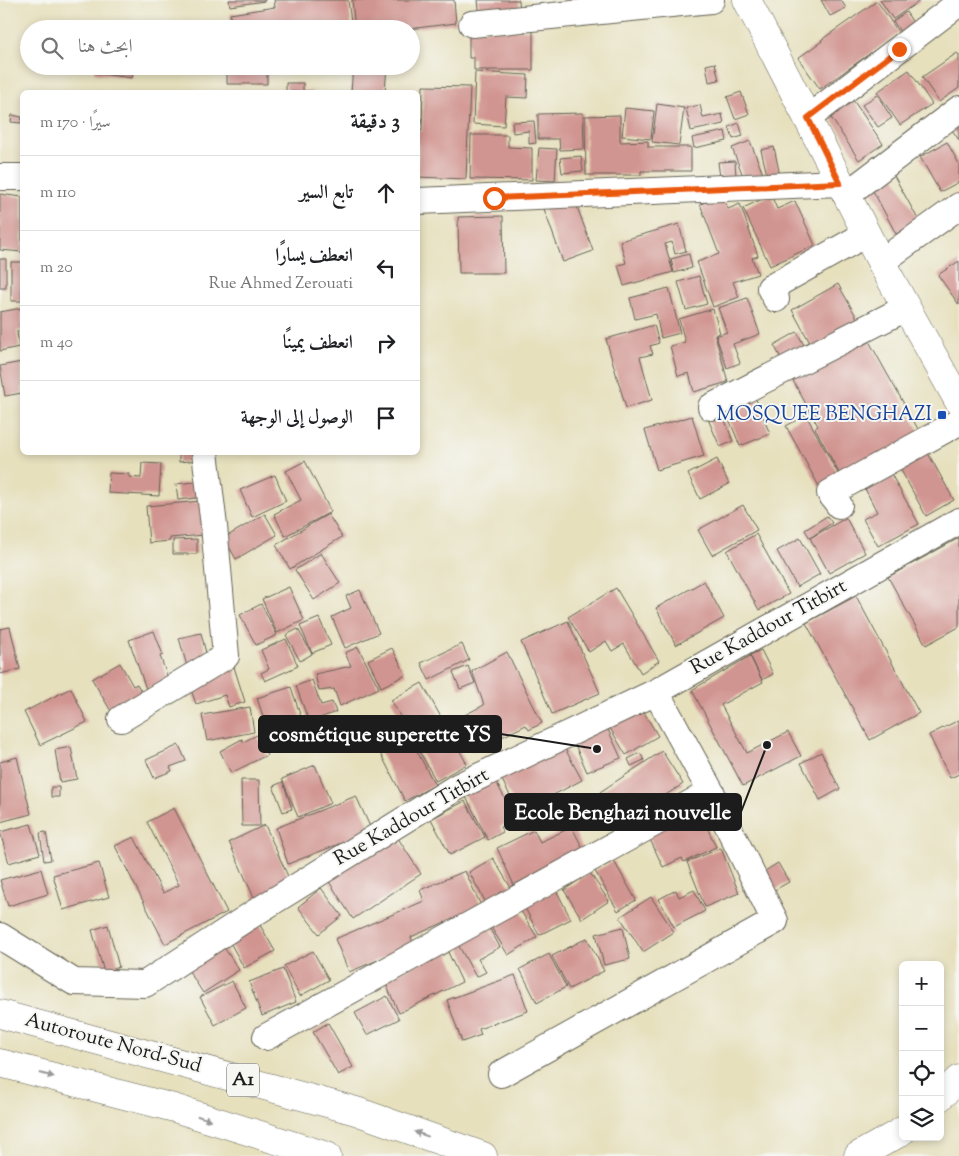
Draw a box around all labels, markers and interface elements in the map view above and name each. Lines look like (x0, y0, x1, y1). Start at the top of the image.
search box (20, 20, 420, 75)
icon: search (38, 34, 66, 62)
text: ابحث هنا (78, 34, 133, 61)
route end (888, 38, 911, 61)
text: 3 دقيقة (350, 108, 400, 138)
text: سيرًا · 170 m (40, 112, 110, 135)
icon: ahead (372, 179, 400, 207)
text: تابع السير (299, 180, 353, 207)
text: 110 m (40, 182, 76, 205)
route start (483, 187, 506, 210)
text: انعطف يسارًا (275, 243, 353, 270)
icon: left (372, 254, 400, 282)
text: 20 m (40, 257, 73, 280)
text: Rue Ahmed Zerouati (209, 273, 353, 296)
icon: right (372, 329, 400, 357)
text: انعطف يمينًا (283, 330, 353, 357)
text: 40 m (40, 332, 73, 355)
place label: MOSQUEE BENGHAZI (717, 401, 932, 430)
icon: arrive (372, 404, 400, 432)
text: الوصول إلى الوجهة (241, 405, 353, 432)
marker: MOSQUEE BENGHAZI (936, 409, 948, 421)
street label: Rue Kaddour Titbirt (685, 573, 853, 683)
callout: cosmétique superette YS (259, 716, 501, 752)
text: cosmétique superette YS (269, 721, 491, 751)
street label: Rue Kaddour Titbirt (329, 762, 495, 874)
callout: Ecole Benghazi nouvelle (505, 794, 741, 830)
text: Ecole Benghazi nouvelle (515, 799, 731, 829)
map controls (899, 961, 944, 1141)
button: + (899, 961, 944, 1006)
street label: Autoroute Nord-Sud (21, 1006, 205, 1082)
button: − (899, 1006, 944, 1051)
button: locate (899, 1051, 944, 1096)
road number: A1 (227, 1064, 259, 1096)
one-way arrow (40, 1071, 55, 1079)
button: layers (899, 1096, 944, 1141)
one-way arrow (197, 1114, 212, 1122)
one-way arrow (413, 1130, 428, 1138)

